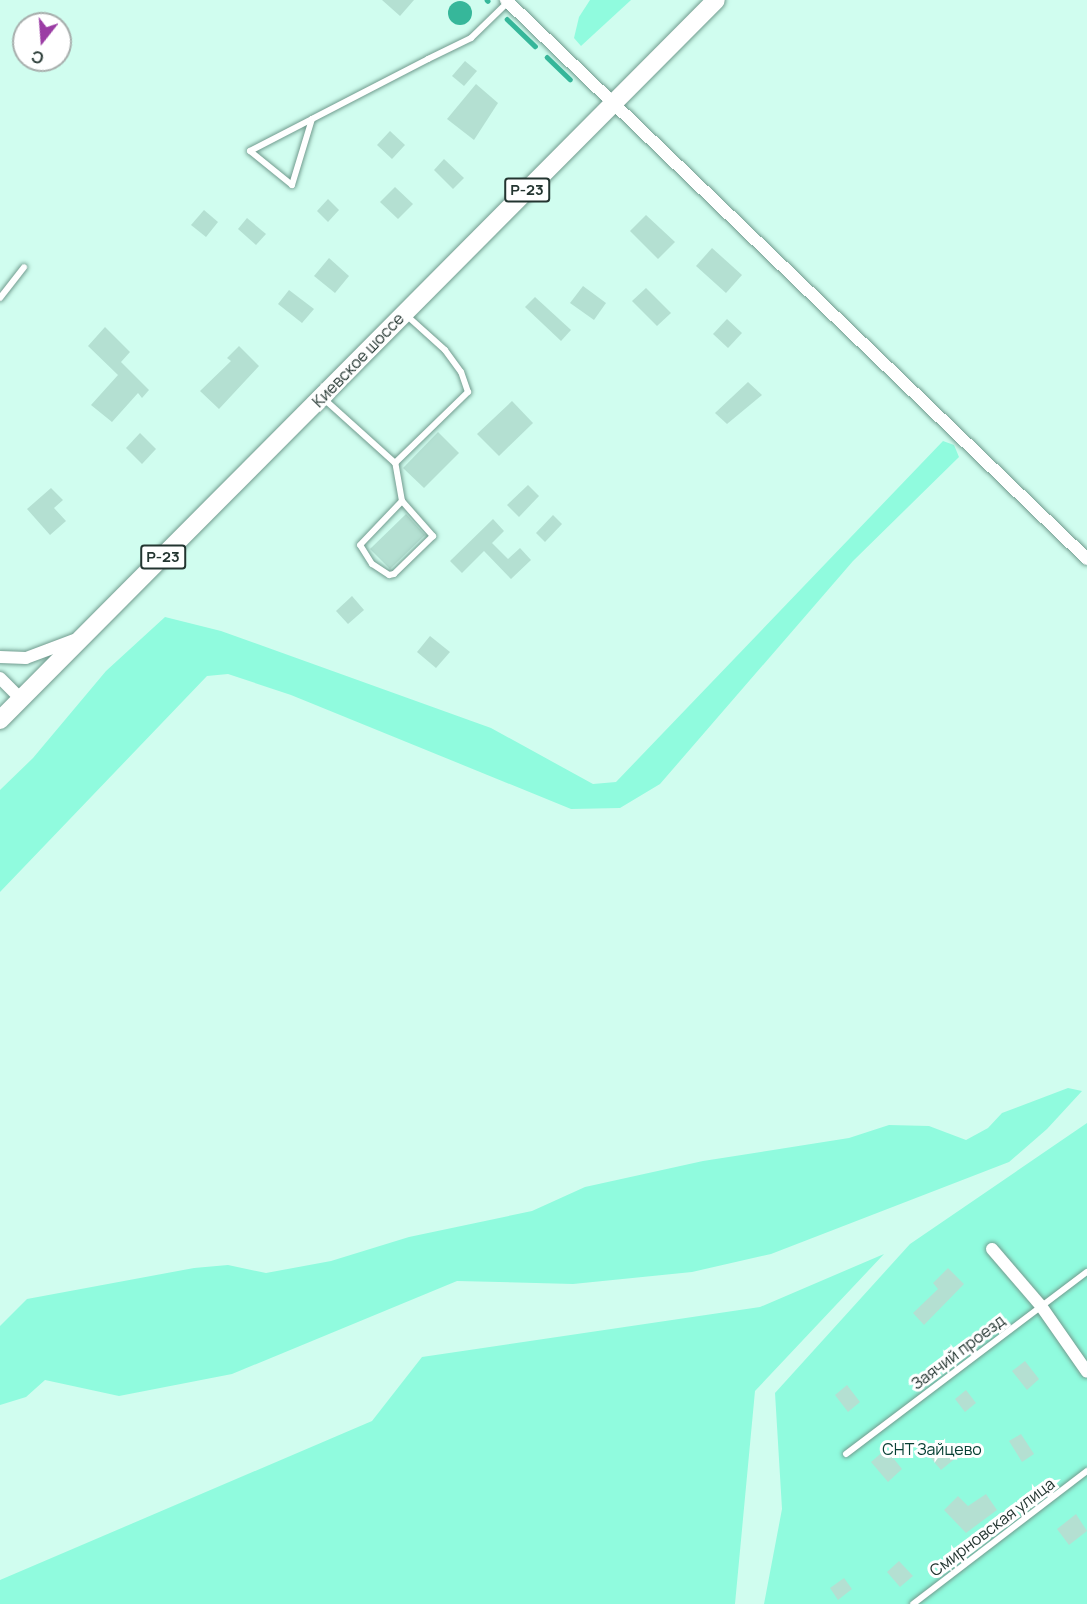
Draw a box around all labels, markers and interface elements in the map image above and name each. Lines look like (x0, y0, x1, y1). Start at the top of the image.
north arrow (12, 12, 72, 72)
text: С (28, 45, 46, 70)
road number: Р-23 (503, 178, 551, 202)
street label: Киевское шоссе (308, 309, 408, 411)
road number: Р-23 (139, 545, 187, 569)
street label: Заячий проезд (907, 1311, 1009, 1393)
park label: СНТ Зайцево (882, 1439, 982, 1459)
street label: Смирновская улица (926, 1474, 1058, 1580)

